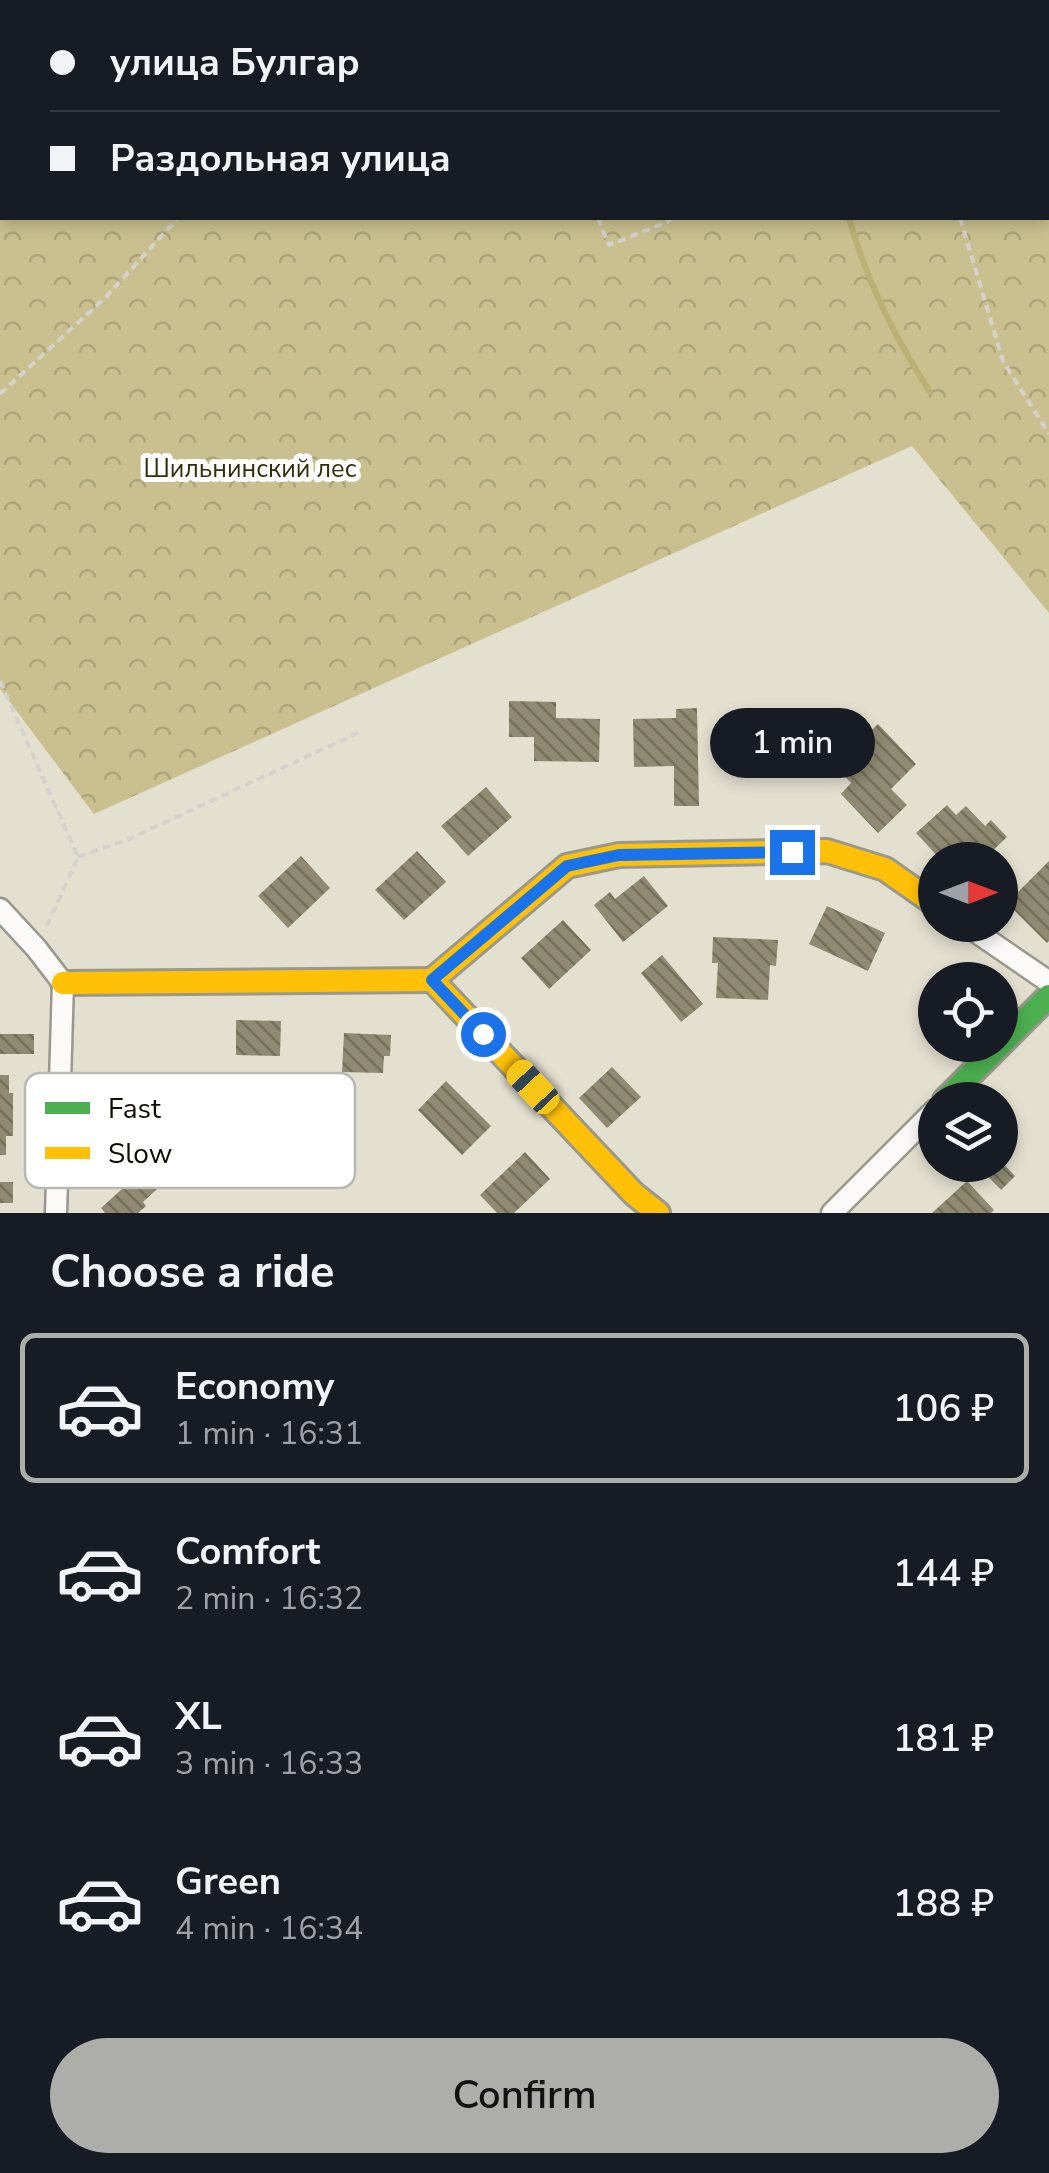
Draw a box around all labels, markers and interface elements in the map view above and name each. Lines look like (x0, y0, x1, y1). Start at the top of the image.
text: улица Булгар (110, 37, 360, 88)
text: Раздольная улица (110, 133, 451, 184)
park label: Шильнинский лес (144, 452, 357, 486)
callout: 1 min (710, 707, 874, 777)
text: 1 min (752, 721, 833, 764)
route end (770, 830, 815, 875)
north arrow (918, 842, 1018, 942)
map controls (918, 842, 1018, 1182)
button: locate (918, 962, 1018, 1062)
route start (461, 1012, 506, 1057)
car (502, 1055, 564, 1119)
legend (25, 1073, 355, 1188)
button: layers (918, 1082, 1018, 1182)
text: Fast (108, 1090, 161, 1128)
text: Slow (108, 1135, 172, 1173)
text: Choose a ride (50, 1242, 335, 1303)
text: Economy (175, 1361, 334, 1412)
icon: car (55, 1363, 145, 1453)
text: 106 ₽ (893, 1383, 994, 1434)
text: 1 min · 16:31 (175, 1412, 363, 1455)
text: Comfort (175, 1526, 320, 1577)
icon: car (55, 1528, 145, 1618)
text: 144 ₽ (893, 1548, 994, 1599)
text: 2 min · 16:32 (175, 1577, 363, 1620)
text: XL (175, 1691, 222, 1742)
icon: car (55, 1693, 145, 1783)
text: 181 ₽ (893, 1713, 994, 1764)
text: 3 min · 16:33 (175, 1742, 363, 1785)
text: Green (175, 1856, 281, 1907)
icon: car (55, 1858, 145, 1948)
text: 188 ₽ (893, 1878, 994, 1929)
text: 4 min · 16:34 (175, 1907, 363, 1950)
button: Confirm (50, 2038, 999, 2153)

